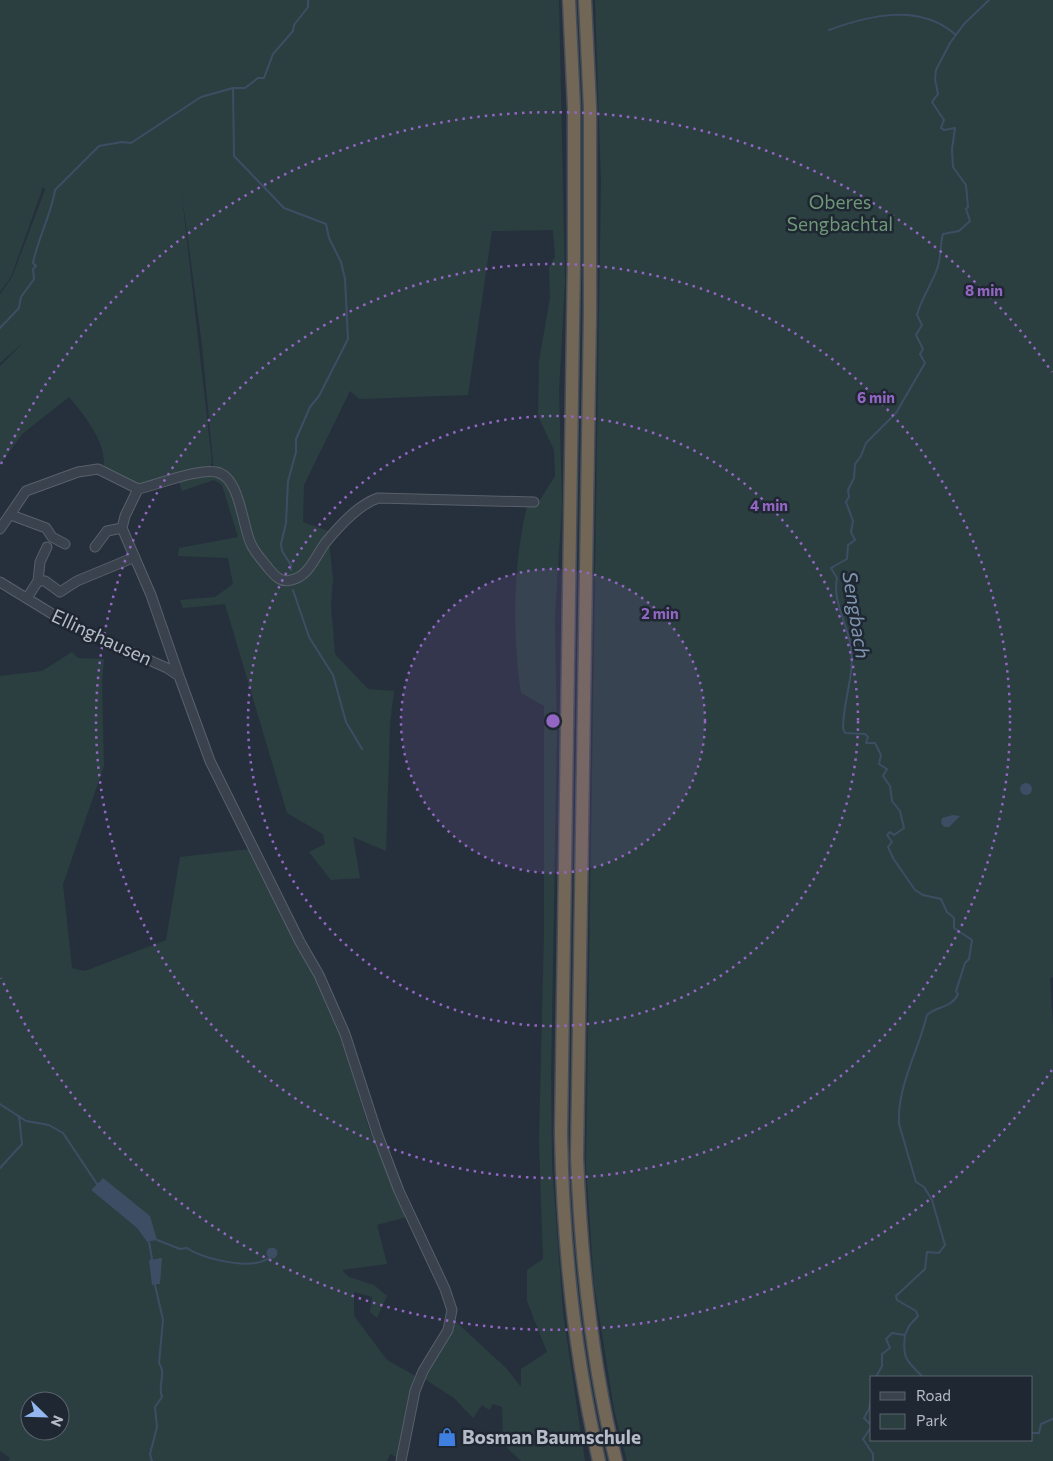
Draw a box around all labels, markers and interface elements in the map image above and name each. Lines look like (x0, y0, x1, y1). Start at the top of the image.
park label: Oberes Sengbachtal (787, 190, 893, 235)
text: 8 min (965, 281, 1003, 299)
text: 6 min (857, 388, 895, 406)
text: 4 min (750, 496, 788, 514)
water label: Sengbach (838, 569, 876, 660)
street label: Ellinghausen (48, 603, 156, 670)
text: 2 min (641, 604, 679, 622)
centre of rings (544, 712, 562, 730)
legend (870, 1376, 1033, 1441)
text: Road (916, 1386, 951, 1404)
north arrow (20, 1391, 70, 1441)
text: Park (916, 1411, 947, 1429)
text: N (48, 1413, 67, 1429)
place label: Bosman Baumschule (462, 1425, 641, 1448)
shop icon: Bosman Baumschule (436, 1426, 458, 1448)

